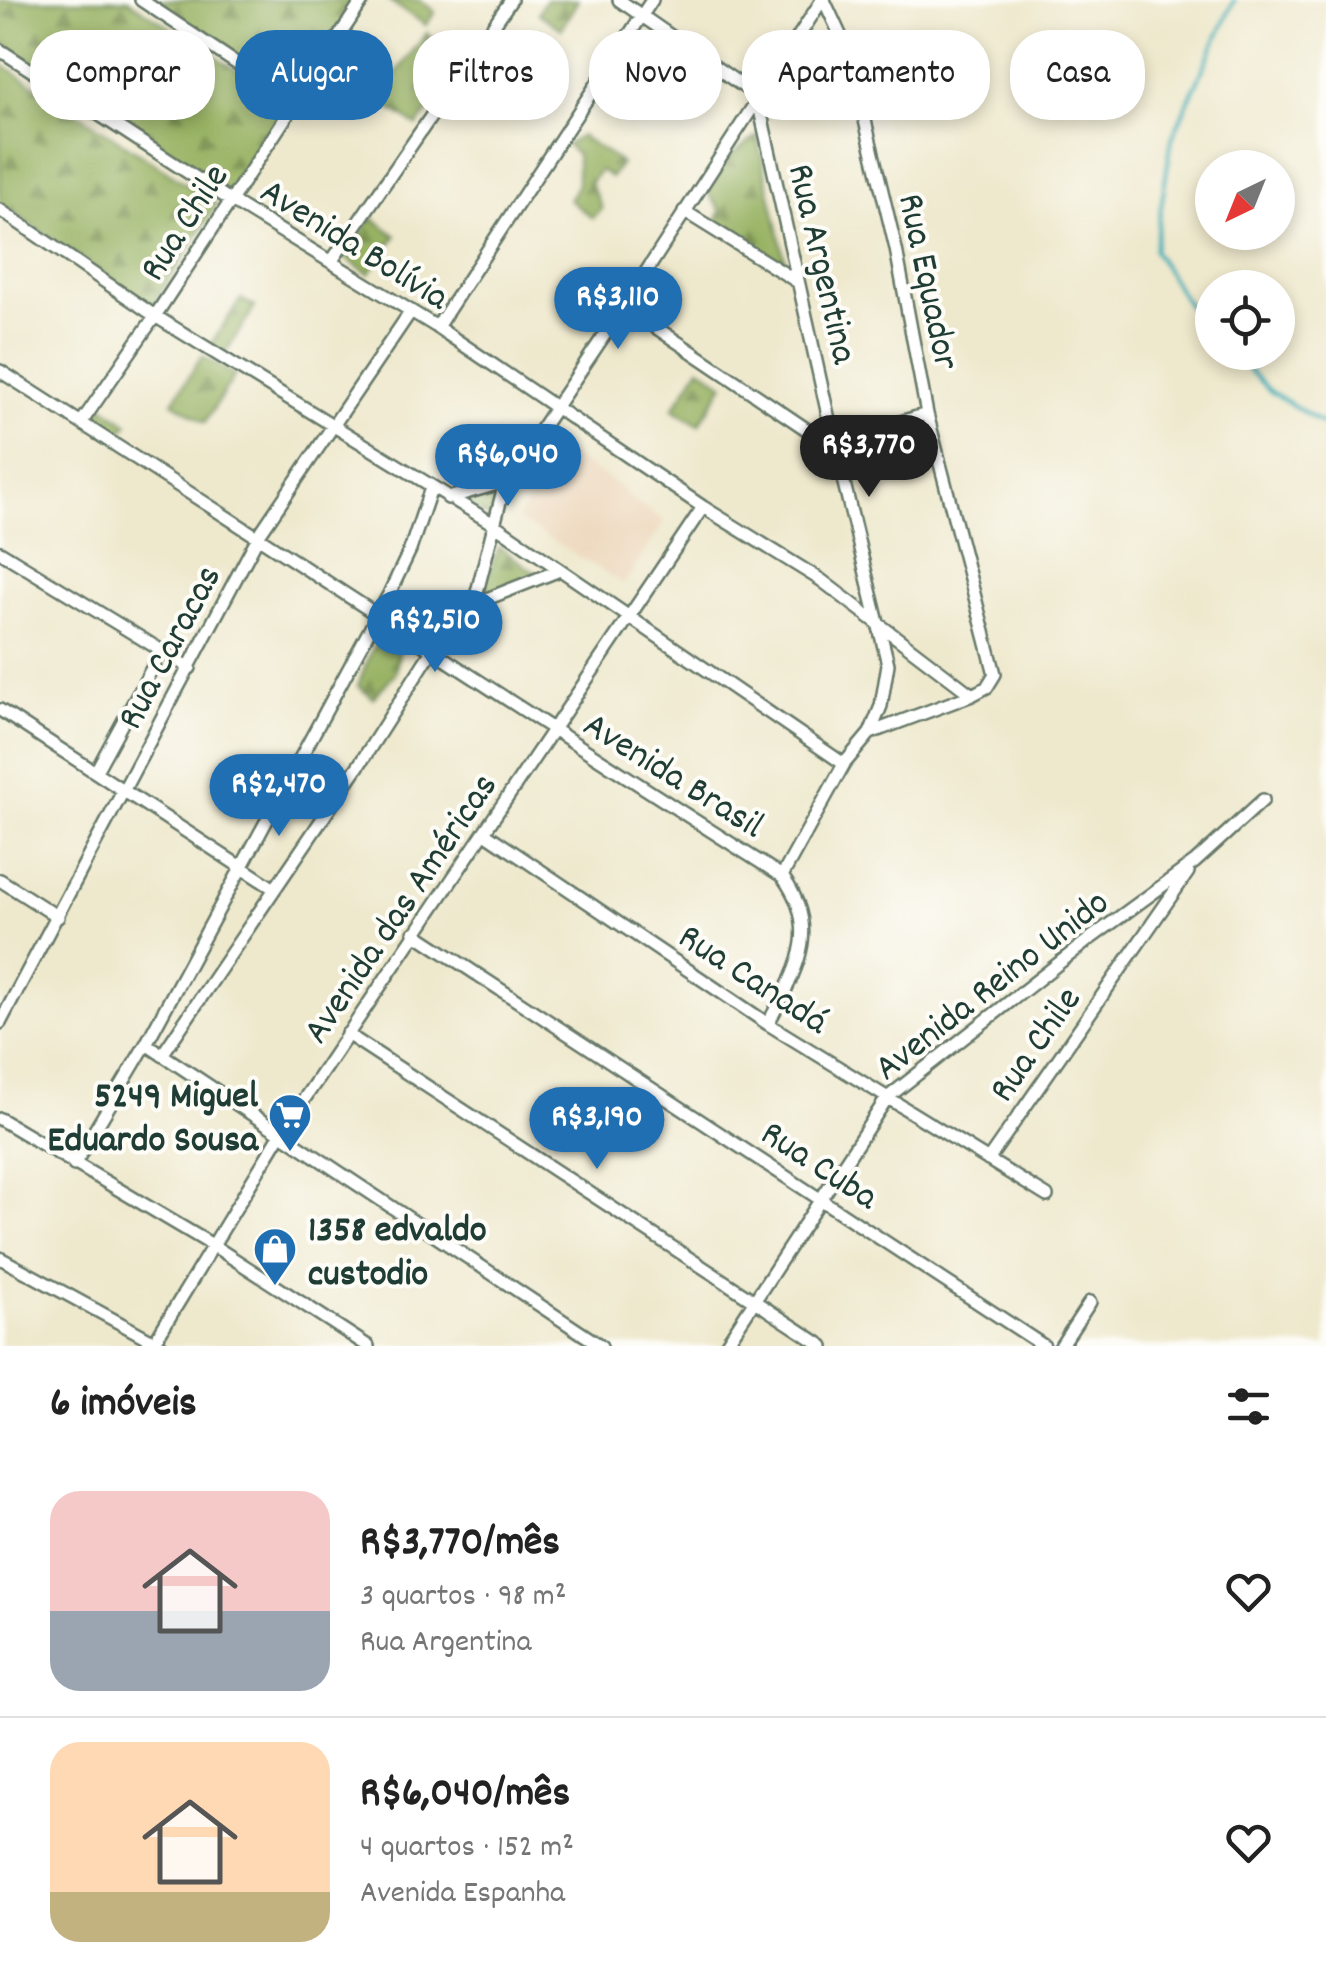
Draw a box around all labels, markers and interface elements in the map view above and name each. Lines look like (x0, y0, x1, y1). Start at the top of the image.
chip: Comprar (30, 30, 215, 120)
chip: Alugar (235, 30, 393, 120)
chip: Filtros (413, 30, 569, 120)
chip: Novo (589, 30, 722, 120)
chip: Apartamento (742, 30, 990, 120)
chip: Casa (1010, 30, 1145, 120)
north arrow (1195, 150, 1295, 250)
map controls (1195, 150, 1295, 370)
street label: Rua Chile (128, 154, 245, 294)
street label: Rua Argentina (770, 159, 870, 371)
street label: Avenida Bolívia (248, 167, 459, 327)
street label: Rua Equador (880, 189, 971, 375)
pin: R$3,110 (526, 267, 710, 352)
button: locate (1195, 270, 1295, 370)
text: R$3,110 (576, 276, 660, 322)
pin: R$3,770 (777, 415, 961, 500)
pin: R$6,040 (416, 424, 600, 509)
text: R$3,770 (822, 424, 916, 470)
text: R$6,040 (457, 433, 559, 479)
street label: Rua Caracas (106, 557, 238, 741)
pin: R$2,510 (343, 590, 527, 675)
text: R$2,510 (389, 599, 481, 645)
street label: Avenida Brasil (571, 700, 773, 855)
pin: R$2,470 (187, 754, 371, 839)
text: R$2,470 (232, 763, 326, 809)
street label: Avenida das Américas (291, 764, 514, 1056)
street label: Avenida Reino Unido (864, 878, 1123, 1097)
street label: Rua Canadá (666, 912, 838, 1051)
street label: Rua Chile (978, 977, 1097, 1115)
place label: 5249 Miguel Eduardo Sousa (47, 1071, 259, 1170)
pin: R$3,190 (505, 1087, 689, 1172)
supermarket icon: 5249 Miguel Eduardo Sousa (267, 1092, 313, 1153)
text: R$3,190 (551, 1096, 643, 1142)
street label: Rua Cuba (748, 1109, 889, 1227)
place label: 1358 edvaldo custodio (308, 1205, 487, 1304)
shop icon: 1358 edvaldo custodio (252, 1226, 298, 1287)
text: 6 imóveis (50, 1376, 197, 1436)
icon: filters (1221, 1379, 1276, 1434)
text: R$3,770/mês (360, 1515, 560, 1575)
icon: home (130, 1531, 250, 1651)
icon: heart (1221, 1564, 1276, 1619)
text: 3 quartos · 98 m² (360, 1575, 566, 1621)
text: Rua Argentina (360, 1621, 531, 1667)
text: R$6,040/mês (360, 1766, 570, 1826)
icon: home (130, 1782, 250, 1902)
icon: heart (1221, 1815, 1276, 1870)
text: 4 quartos · 152 m² (360, 1826, 574, 1872)
text: Avenida Espanha (360, 1872, 565, 1918)

